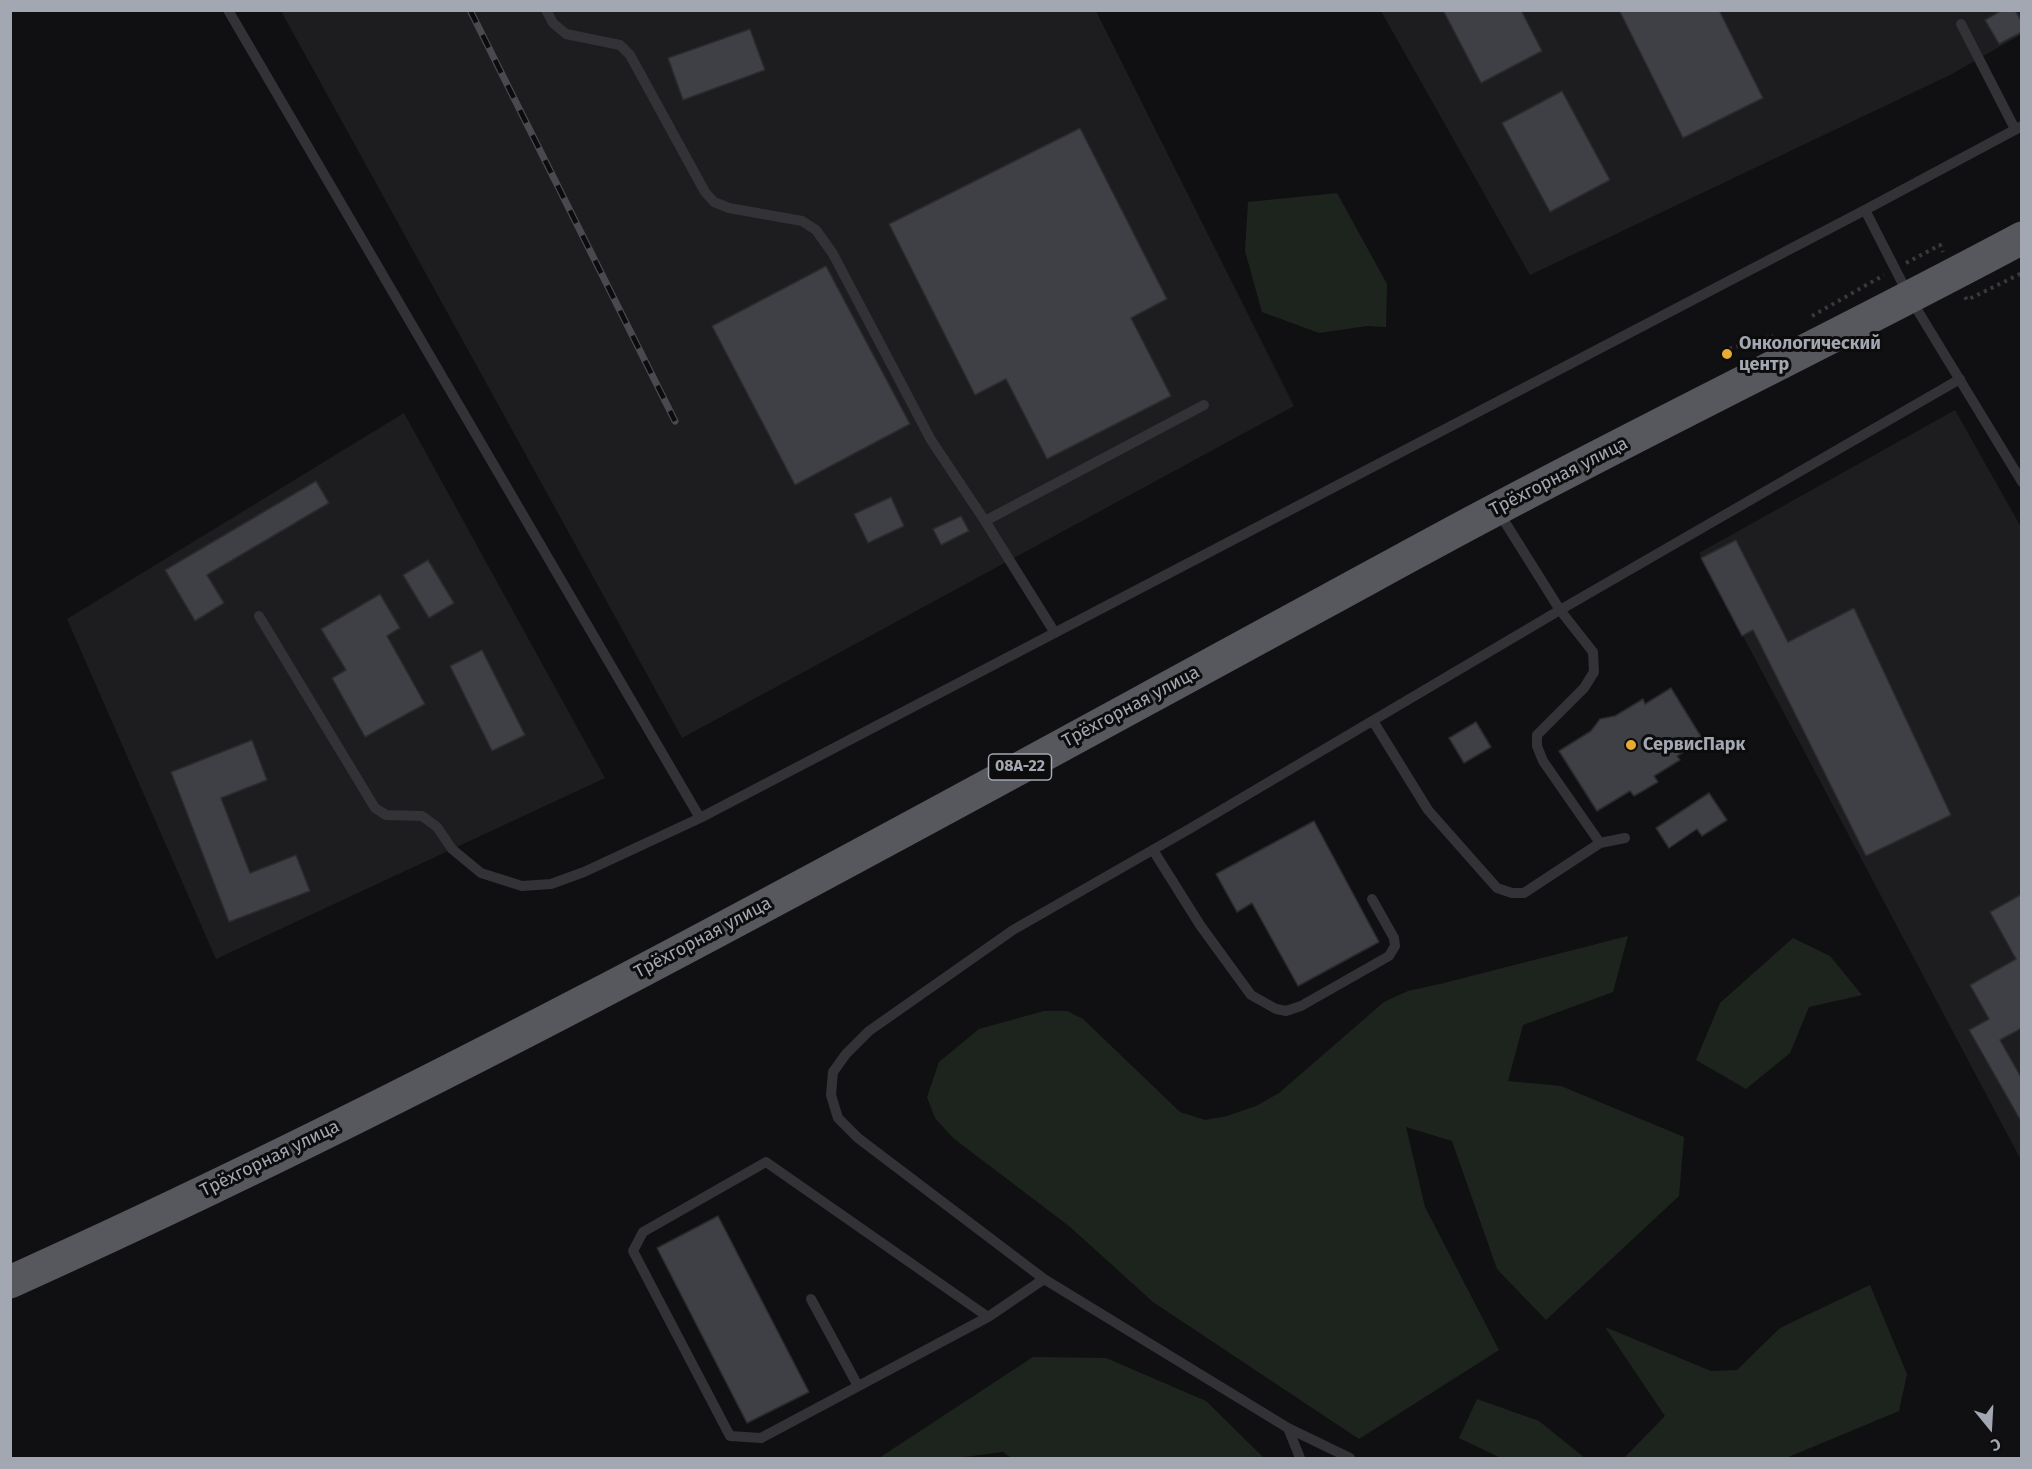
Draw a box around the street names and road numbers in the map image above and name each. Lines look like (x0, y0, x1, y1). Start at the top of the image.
street label: Трёхгорная улица (1486, 433, 1632, 521)
street label: Трёхгорная улица (1059, 662, 1203, 752)
road number: 08А-22 (988, 754, 1052, 780)
street label: Трёхгорная улица (631, 893, 775, 983)
street label: Трёхгорная улица (197, 1116, 343, 1202)

